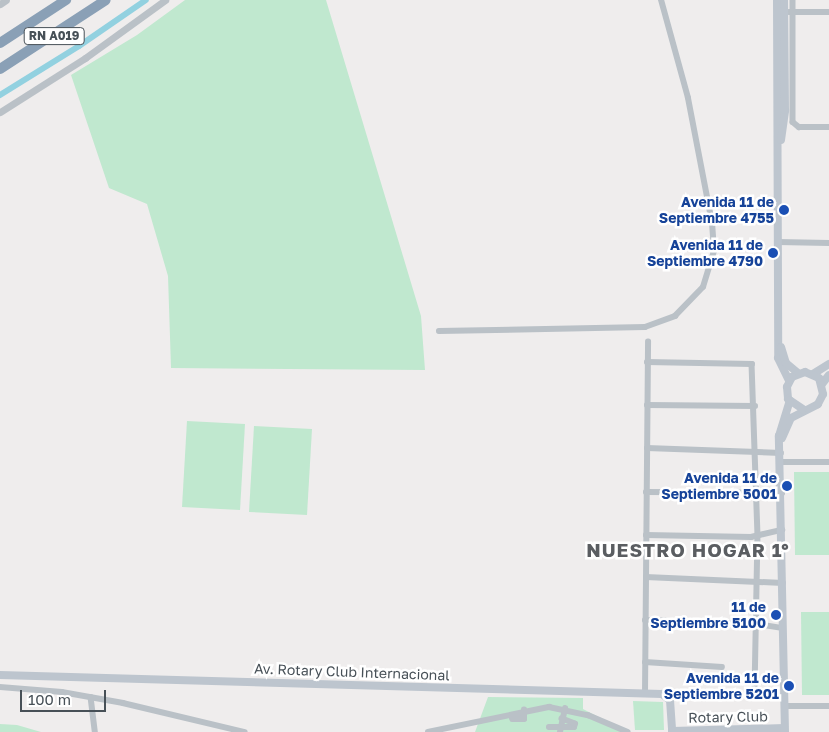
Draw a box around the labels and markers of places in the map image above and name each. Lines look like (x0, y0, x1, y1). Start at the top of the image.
place label: Avenida 11 de Septiembre 4755 (659, 194, 774, 226)
marker: Avenida 11 de Septiembre 4755 (778, 204, 790, 216)
place label: Avenida 11 de Septiembre 4790 (647, 237, 763, 270)
marker: Avenida 11 de Septiembre 4790 (767, 247, 779, 259)
place label: Avenida 11 de Septiembre 5001 (661, 470, 777, 502)
marker: Avenida 11 de Septiembre 5001 (781, 480, 793, 492)
place label: 11 de Septiembre 5100 (650, 599, 766, 632)
marker: 11 de Septiembre 5100 (770, 609, 782, 621)
place label: Avenida 11 de Septiembre 5201 (664, 670, 779, 702)
marker: Avenida 11 de Septiembre 5201 (783, 680, 795, 692)

